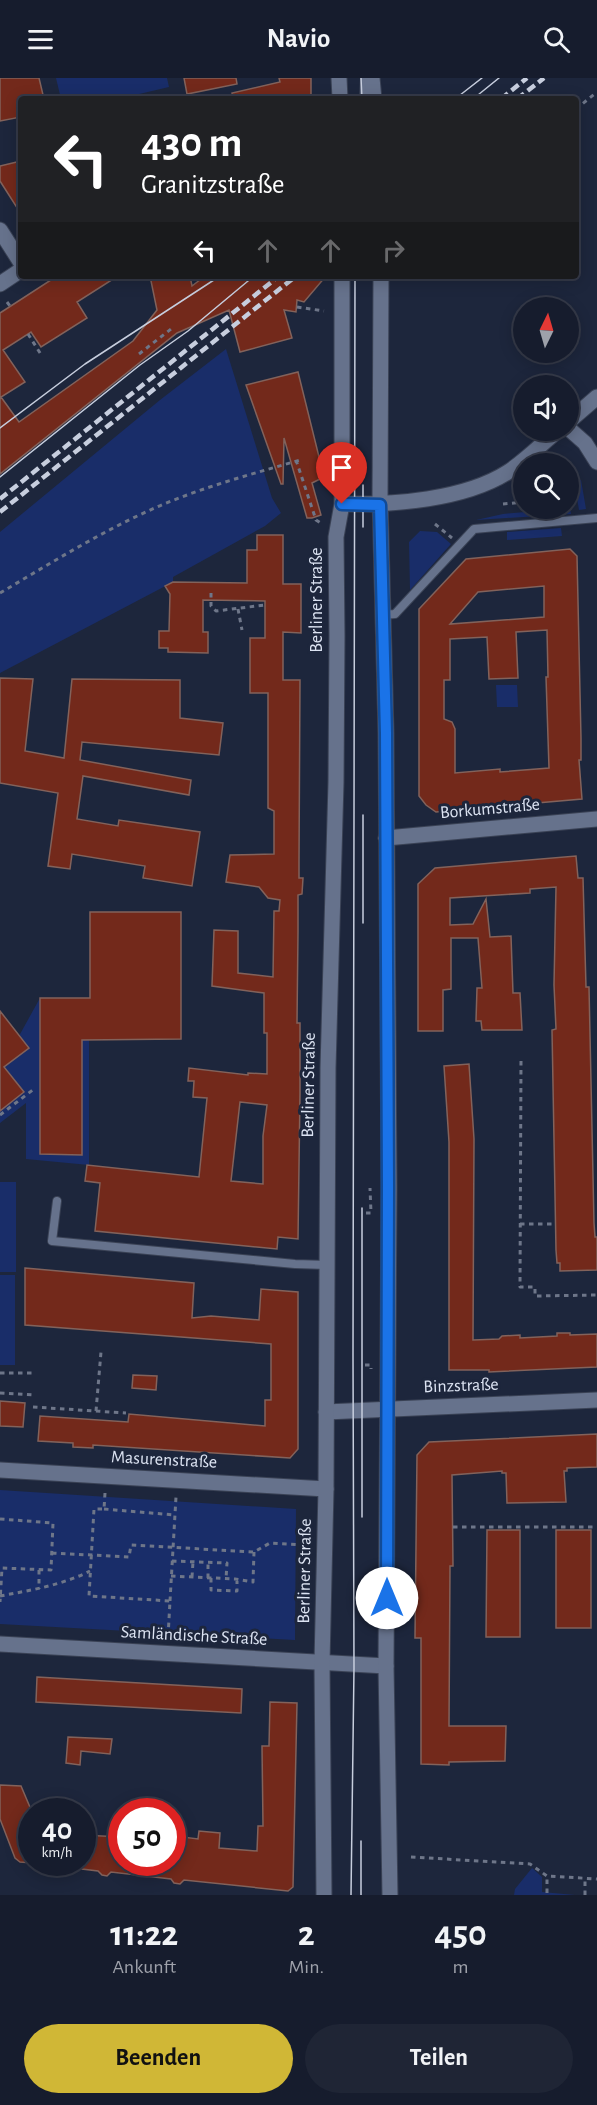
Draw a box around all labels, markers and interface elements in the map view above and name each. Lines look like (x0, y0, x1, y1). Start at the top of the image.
icon: menu (24, 23, 57, 56)
icon: search (540, 23, 573, 56)
text: Navio (267, 25, 330, 52)
icon: left (42, 120, 120, 198)
text: 430 m (141, 122, 242, 164)
text: Granitzstraße (141, 171, 284, 198)
icon: left (188, 234, 221, 267)
icon: ahead (251, 234, 284, 267)
icon: ahead (314, 234, 347, 267)
icon: right (377, 234, 410, 267)
north arrow (513, 297, 579, 363)
map controls (513, 297, 579, 519)
button: sound (513, 375, 579, 441)
pin (316, 442, 367, 504)
icon: arrive (325, 451, 358, 484)
button: search (513, 453, 579, 519)
street label: Berliner Straße (308, 547, 326, 653)
street label: Borkumstraße (439, 796, 541, 822)
street label: Berliner Straße (299, 1032, 319, 1138)
street label: Binzstraße (423, 1376, 499, 1396)
street label: Masurenstraße (111, 1448, 217, 1472)
street label: Berliner Straße (295, 1518, 315, 1624)
position arrow (355, 1566, 419, 1630)
street label: Samländische Straße (120, 1623, 268, 1649)
speed limit sign: 50 (108, 1798, 186, 1876)
text: 40 (42, 1815, 72, 1845)
text: km/h (42, 1845, 72, 1860)
text: 11:22 (110, 1916, 178, 1952)
text: 2 (298, 1916, 315, 1952)
text: 450 (434, 1916, 487, 1952)
text: Ankunft (113, 1957, 176, 1977)
text: Min. (289, 1957, 324, 1977)
text: m (453, 1957, 469, 1977)
button: Beenden (24, 2024, 293, 2093)
button: Teilen (305, 2024, 573, 2093)

